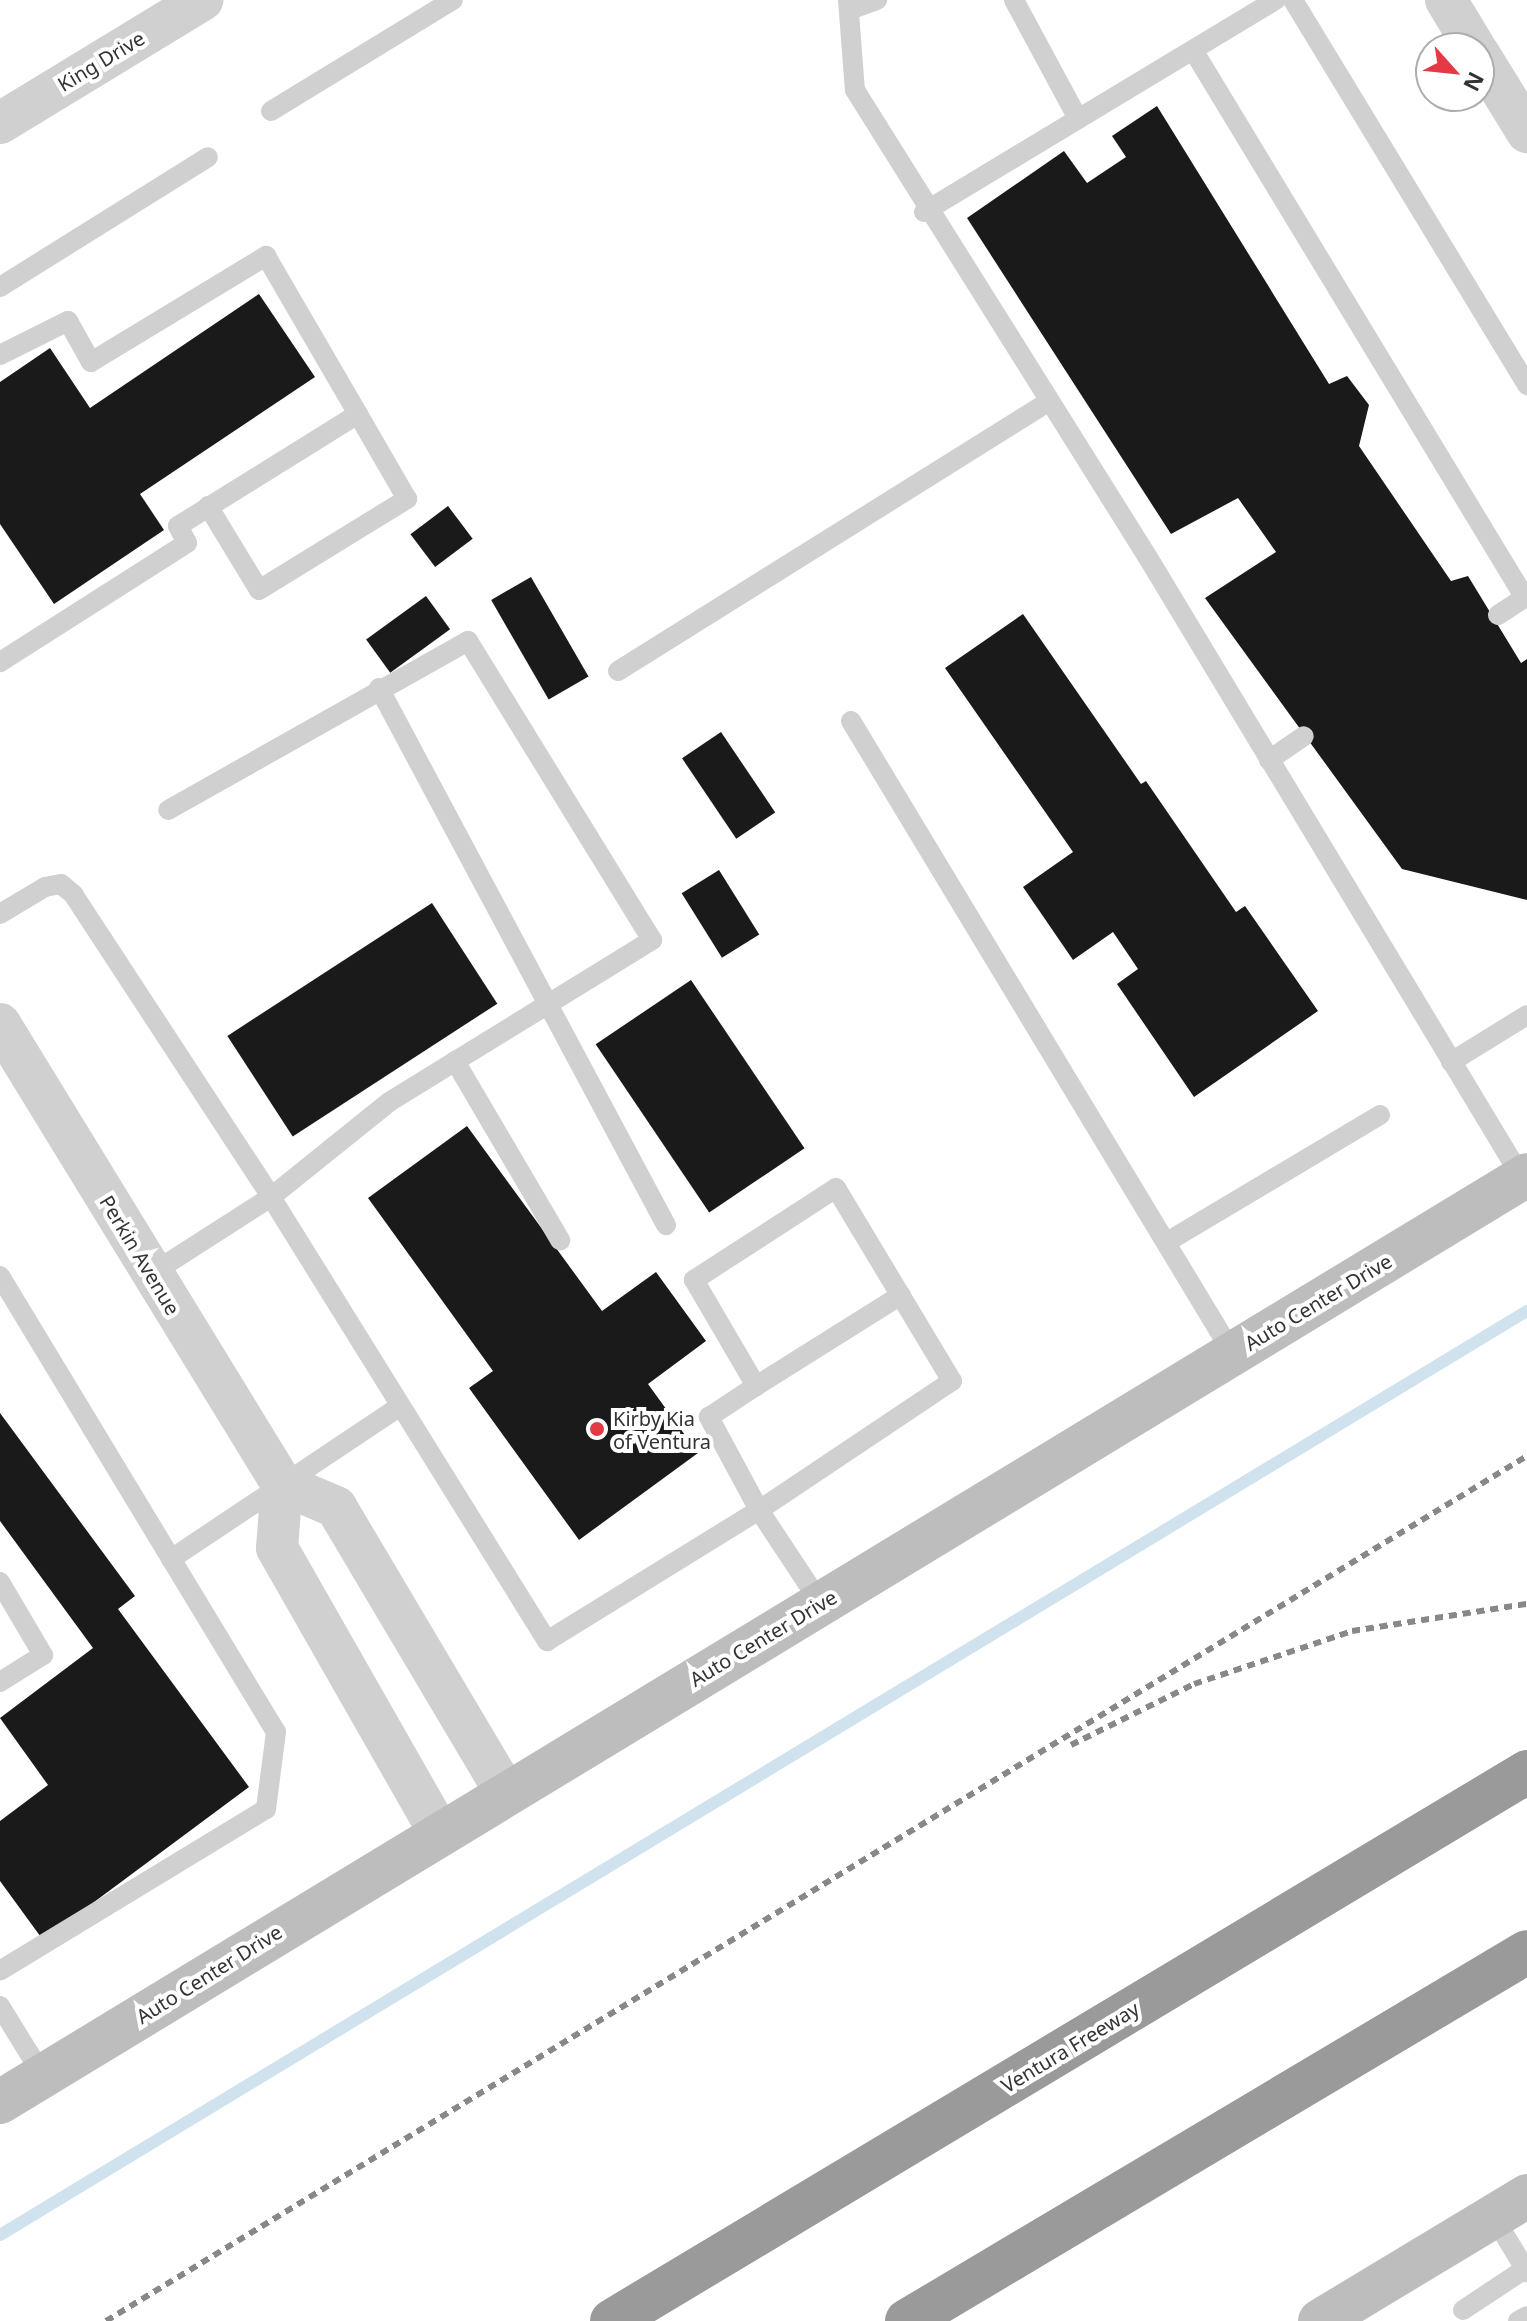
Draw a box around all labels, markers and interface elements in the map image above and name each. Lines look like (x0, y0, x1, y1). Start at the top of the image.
street label: King Drive (53, 26, 149, 96)
north arrow (1415, 32, 1495, 112)
text: N (1457, 67, 1492, 97)
street label: Perkin Avenue (95, 1191, 185, 1319)
street label: Auto Center Drive (1240, 1249, 1396, 1355)
place label: Kirby Kia of Ventura (613, 1406, 711, 1453)
marker: Kirby Kia of Ventura (588, 1420, 606, 1438)
street label: Auto Center Drive (685, 1585, 841, 1691)
street label: Auto Center Drive (132, 1919, 286, 2029)
street label: Ventura Freeway (997, 1996, 1143, 2098)

